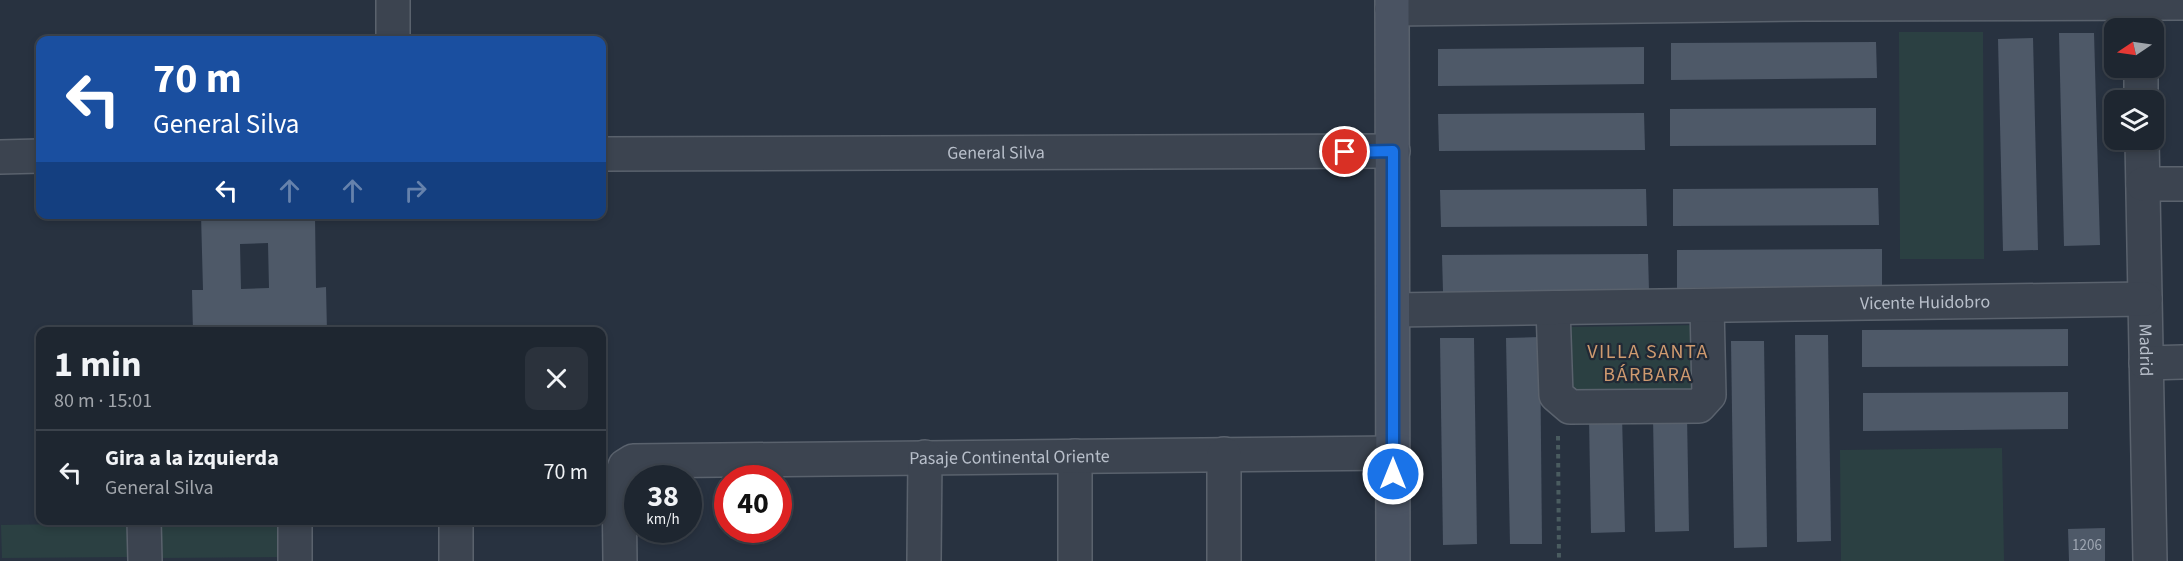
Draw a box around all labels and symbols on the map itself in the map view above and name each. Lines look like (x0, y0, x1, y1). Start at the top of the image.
north arrow (2104, 18, 2164, 78)
pin (1319, 126, 1370, 177)
street label: General Silva (947, 140, 1045, 165)
street label: Vicente Huidobro (1860, 289, 1990, 316)
street label: Madrid (2133, 323, 2159, 377)
district label: VILLA SANTA BÁRBARA (1587, 338, 1709, 389)
position arrow (1361, 442, 1425, 506)
street label: Pasaje Continental Oriente (909, 443, 1110, 471)
speed limit sign: 40 (714, 465, 792, 543)
house number: 1206 (2072, 535, 2102, 556)

